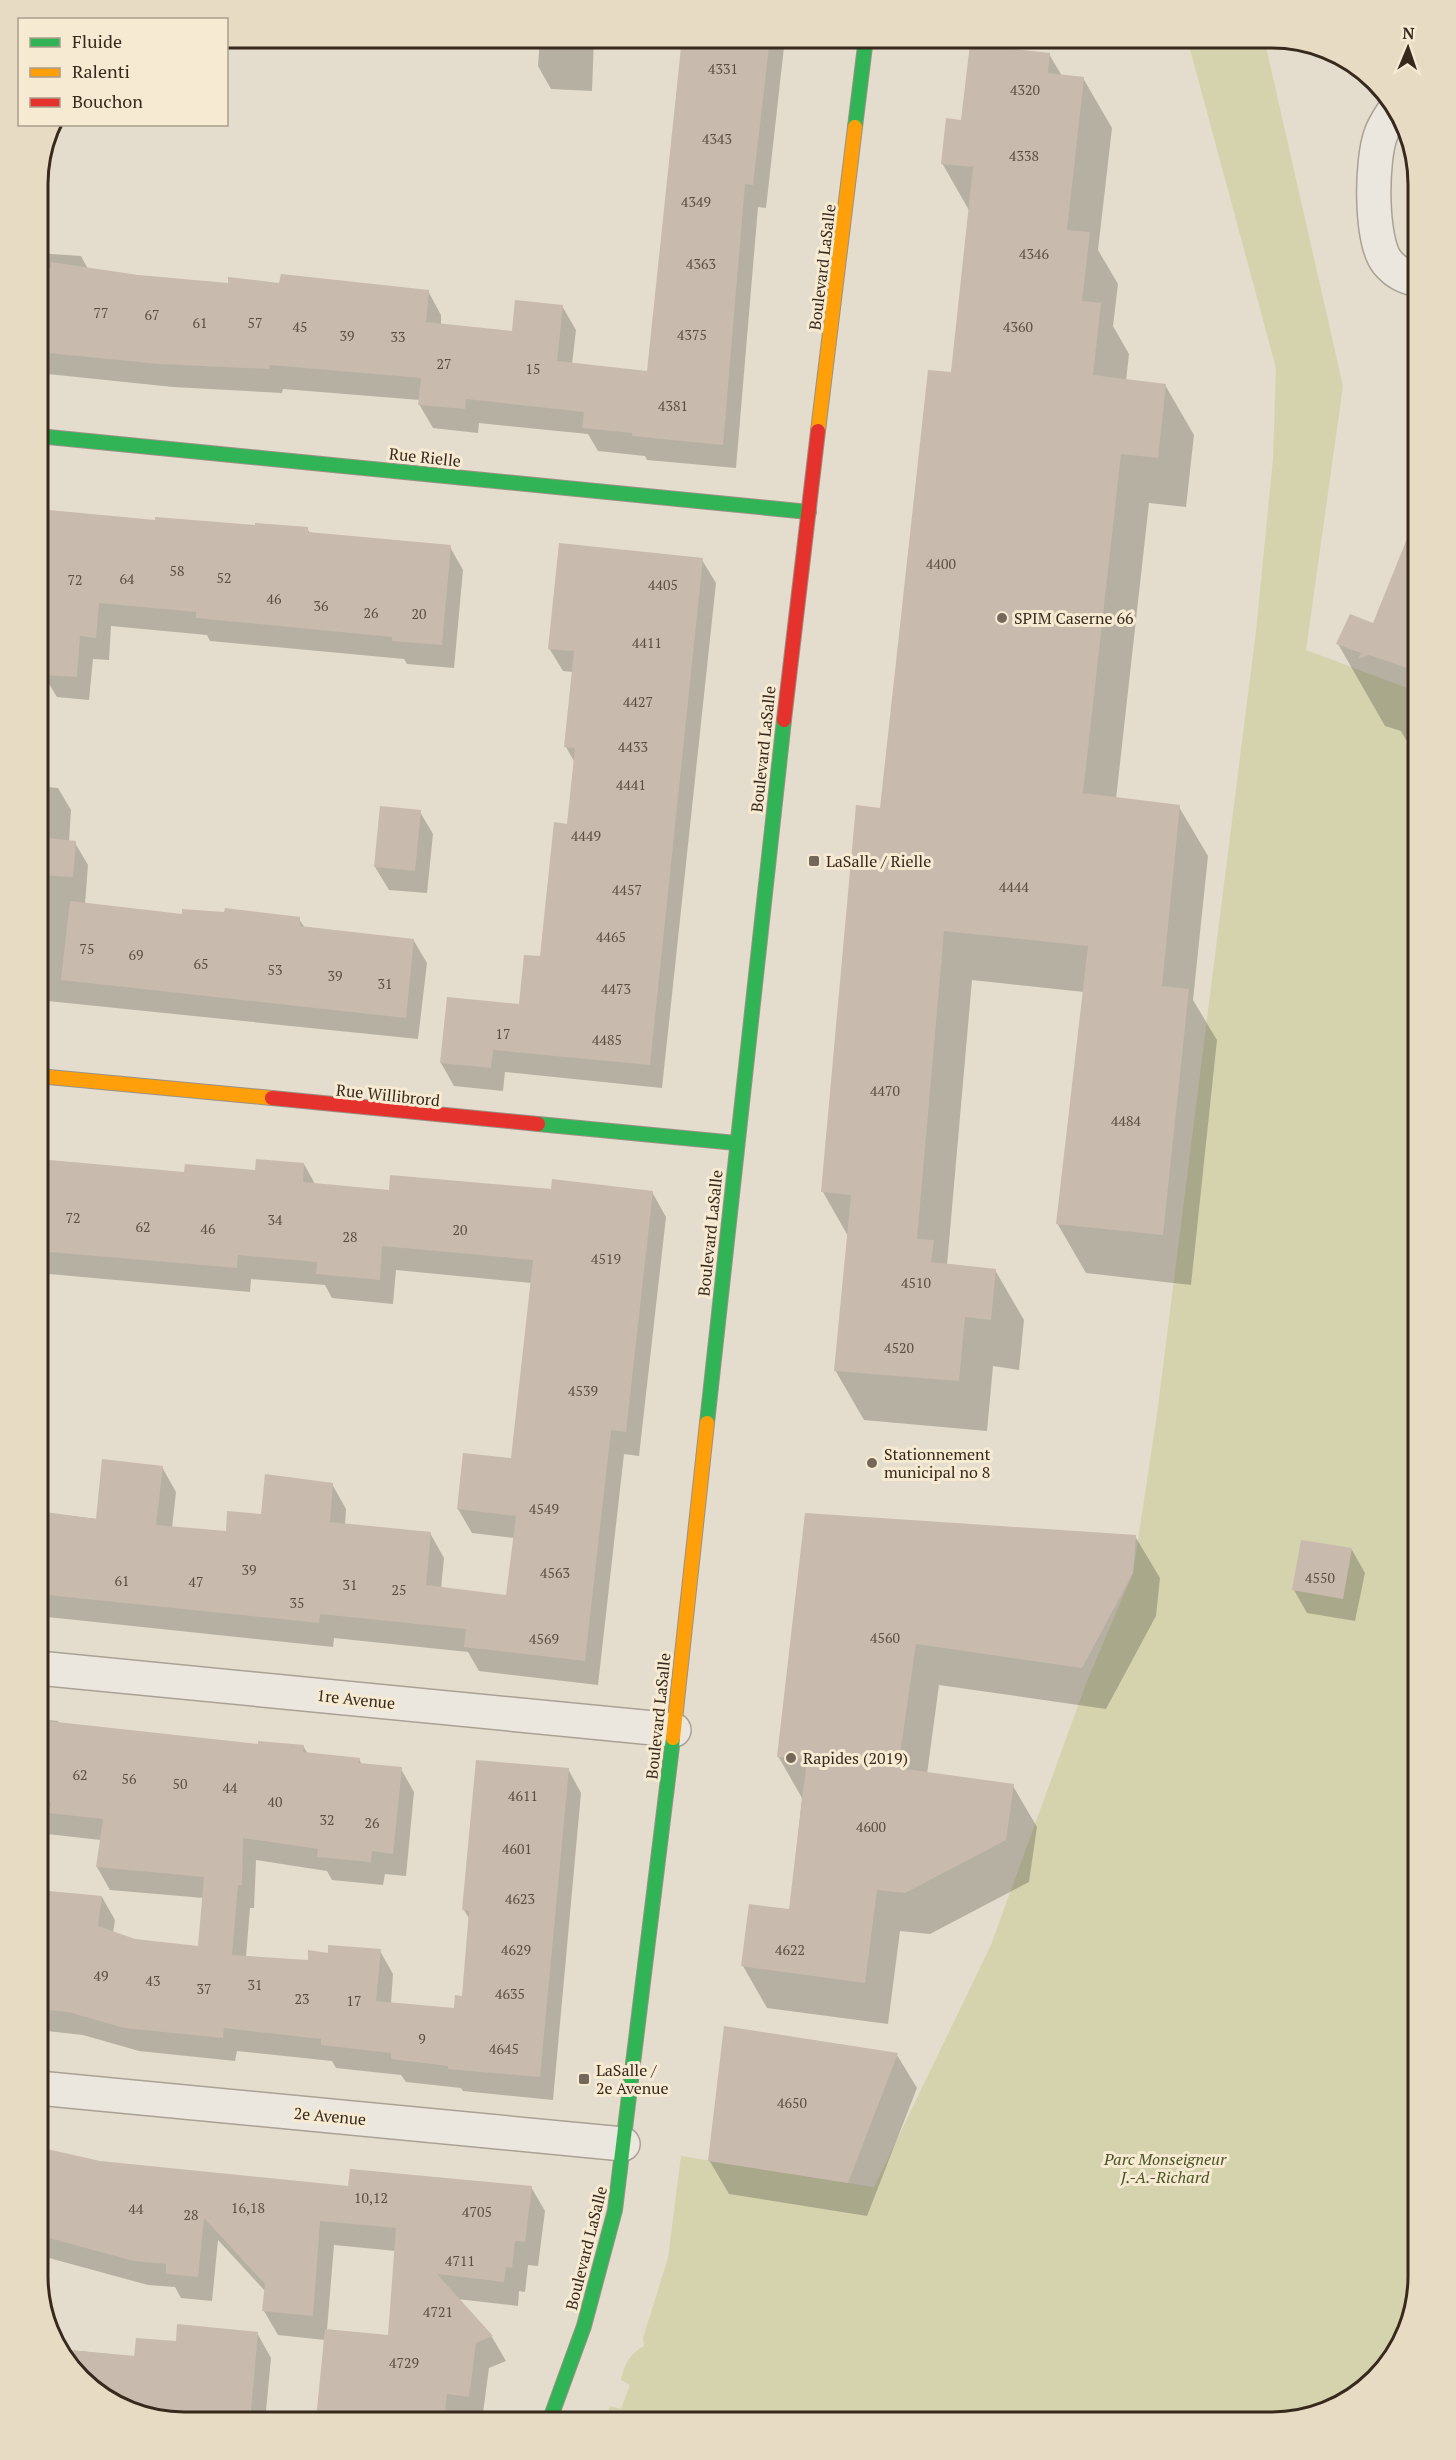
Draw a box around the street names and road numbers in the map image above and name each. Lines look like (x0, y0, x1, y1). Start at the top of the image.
street label: Boulevard LaSalle (803, 203, 841, 331)
street label: Rue Rielle (388, 442, 462, 472)
street label: Boulevard LaSalle (745, 685, 781, 813)
street label: Rue Willibrord (335, 1079, 441, 1111)
street label: Boulevard LaSalle (692, 1169, 728, 1297)
street label: Boulevard LaSalle (640, 1652, 676, 1780)
street label: 1re Avenue (316, 1684, 396, 1714)
street label: 2e Avenue (293, 2102, 367, 2130)
street label: Boulevard LaSalle (560, 2184, 612, 2312)

